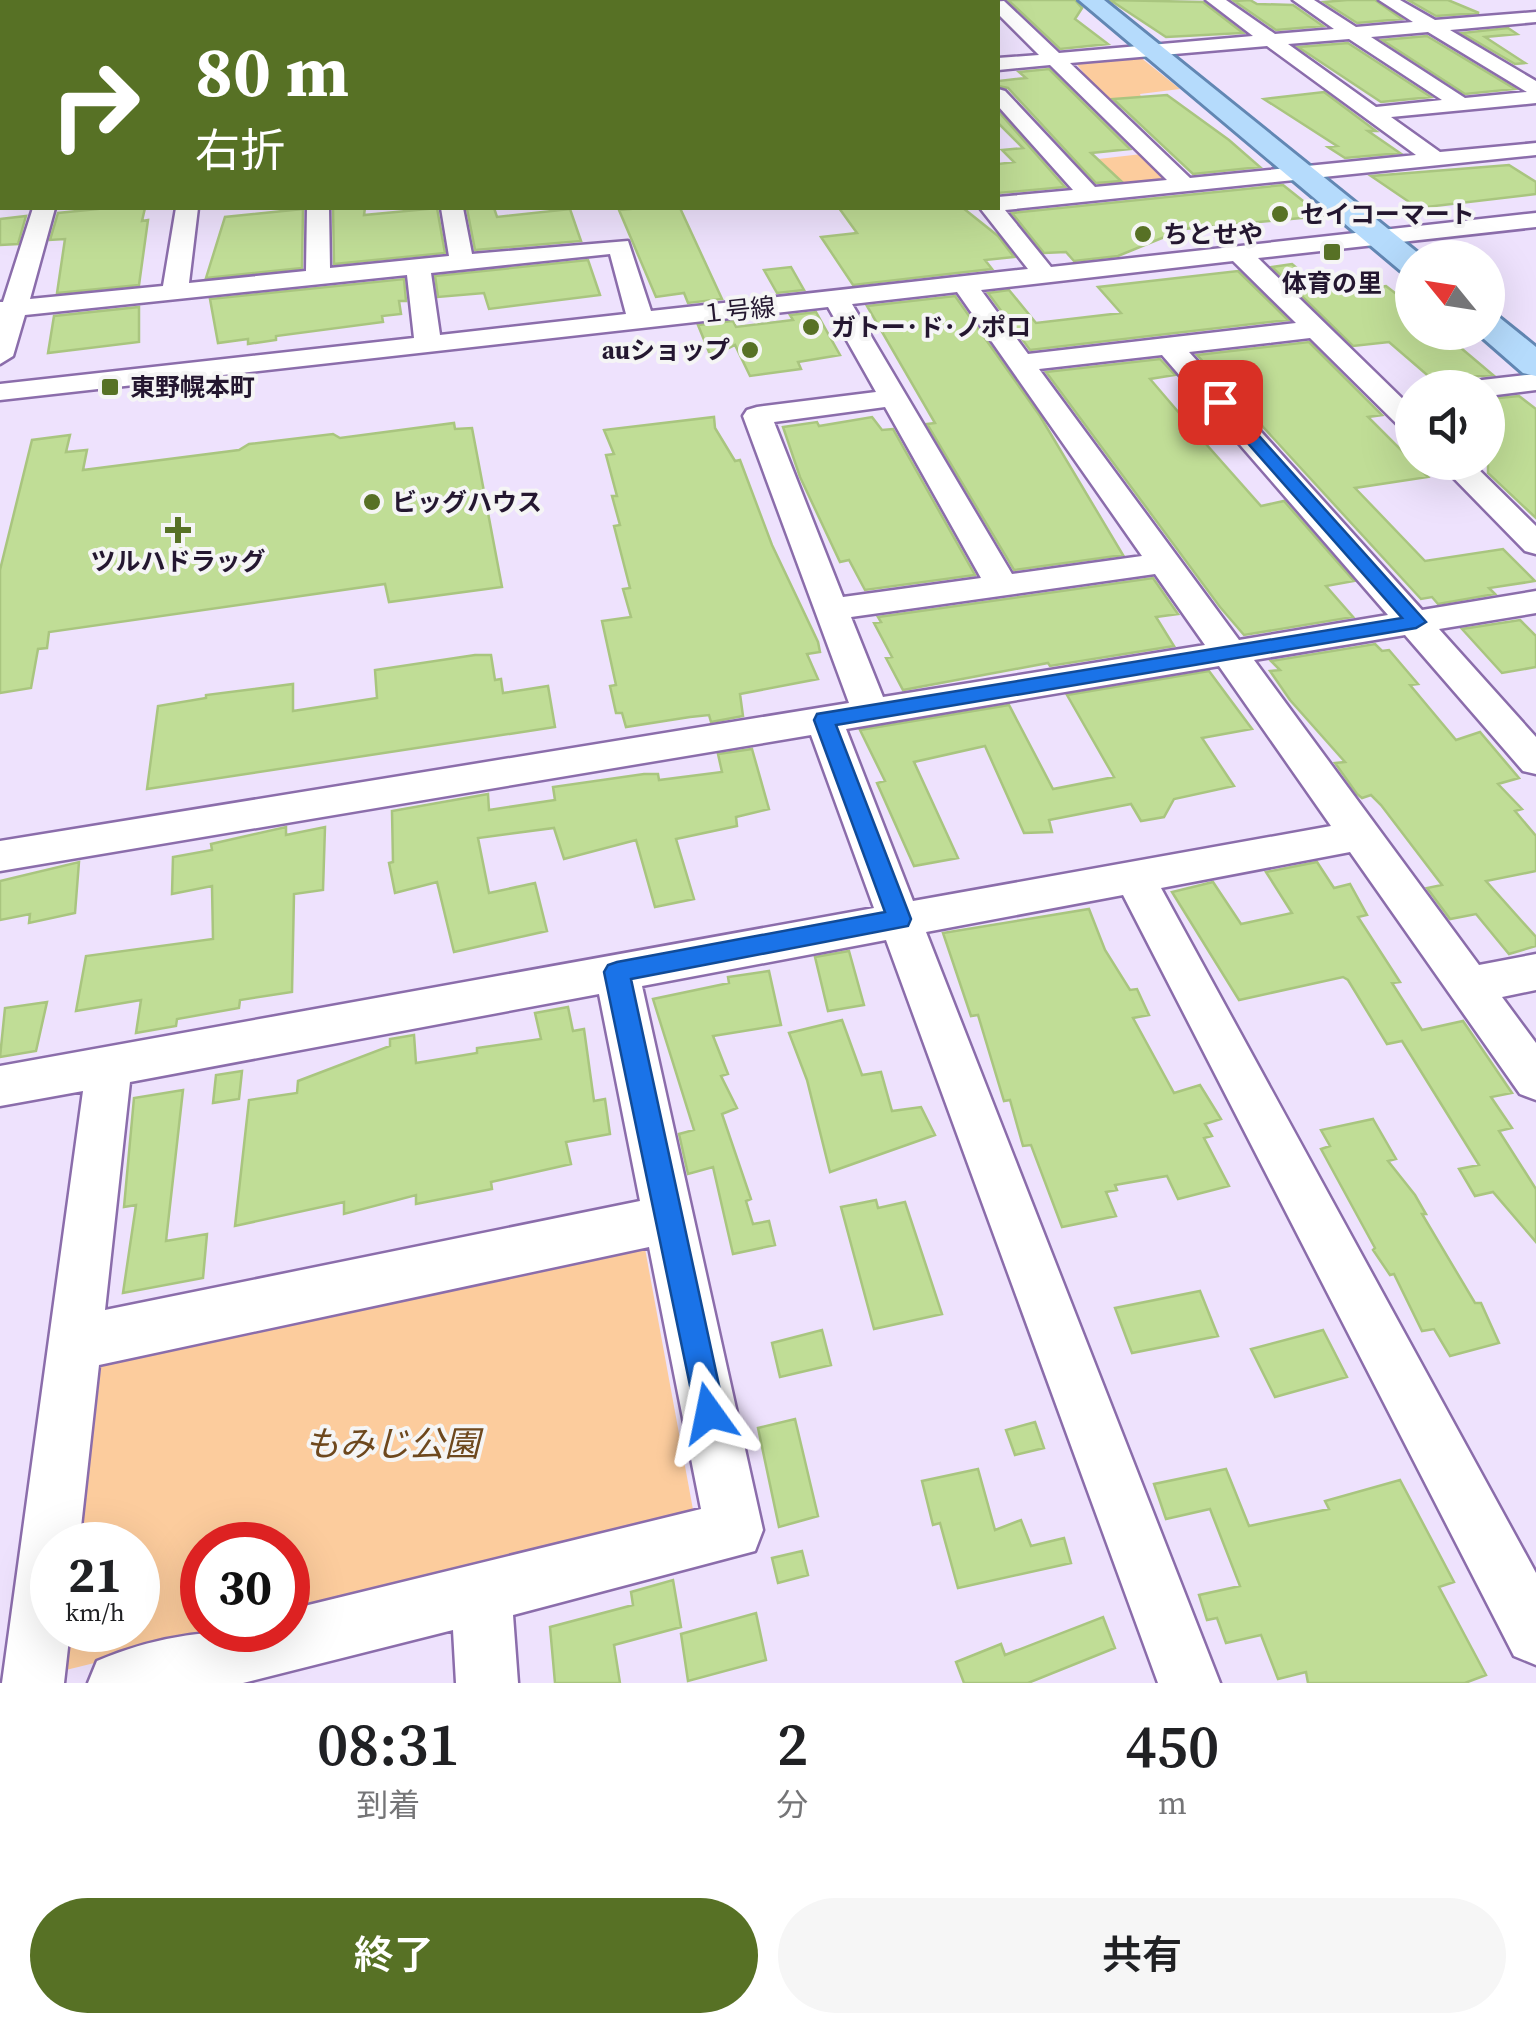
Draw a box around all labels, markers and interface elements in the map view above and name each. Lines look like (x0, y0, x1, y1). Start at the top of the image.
text: 80 m (195, 23, 349, 119)
icon: right (30, 40, 160, 170)
text: 右折 (195, 119, 285, 181)
place label: セイコーマート (1300, 197, 1475, 231)
marker: セイコーマート (1269, 203, 1291, 225)
place label: ちとせや (1163, 217, 1263, 251)
marker: ちとせや (1132, 223, 1154, 245)
north arrow (1395, 240, 1505, 350)
map controls (1395, 240, 1505, 480)
marker: 体育の里 (1321, 241, 1343, 263)
place label: 体育の里 (1282, 266, 1382, 300)
street label: １号線 (699, 289, 777, 331)
place label: ガトー･ド･ノポロ (831, 310, 1031, 344)
marker: ガトー･ド･ノポロ (800, 316, 822, 338)
place label: auショップ (602, 333, 730, 367)
marker: auショップ (739, 339, 761, 361)
pin (1178, 360, 1263, 445)
place label: 東野幌本町 (130, 370, 255, 404)
button: sound (1395, 370, 1505, 480)
icon: arrive (1193, 375, 1248, 430)
marker: 東野幌本町 (99, 376, 121, 398)
place label: ビッグハウス (392, 485, 542, 519)
marker: ビッグハウス (361, 491, 383, 513)
marker: ツルハドラッグ (167, 519, 189, 541)
place label: ツルハドラッグ (90, 544, 266, 578)
position arrow (657, 1361, 761, 1465)
park label: もみじ公園 (304, 1420, 484, 1468)
speed limit sign: 30 (180, 1522, 310, 1652)
text: 21 (68, 1540, 122, 1609)
text: km/h (65, 1595, 125, 1629)
text: 08:31 (317, 1703, 460, 1785)
text: 2 (777, 1703, 808, 1785)
text: 450 (1126, 1705, 1219, 1787)
text: m (1158, 1781, 1187, 1825)
text: 到着 (356, 1783, 420, 1827)
text: 分 (777, 1783, 809, 1827)
button: 終了 (30, 1898, 758, 2013)
button: 共有 (778, 1898, 1506, 2013)

